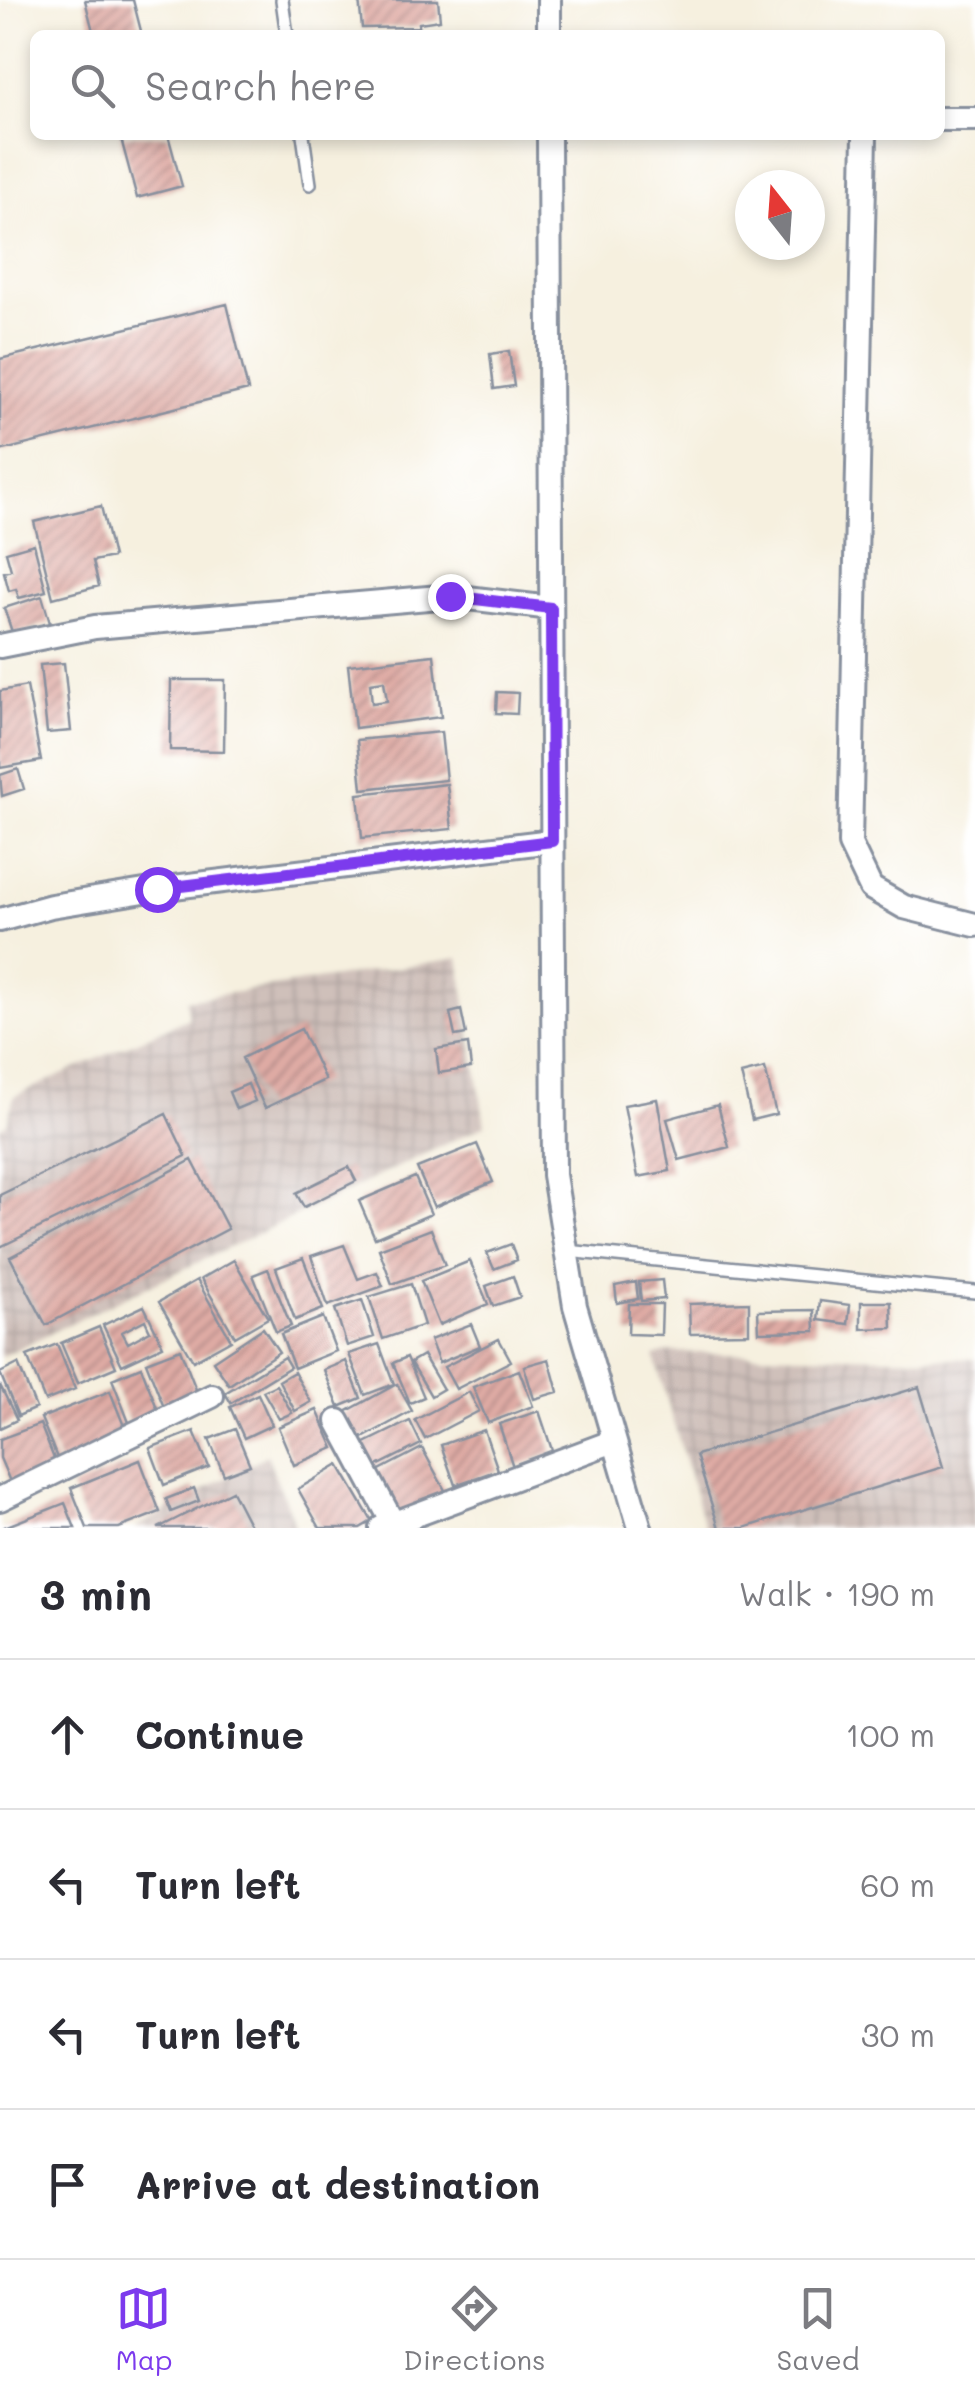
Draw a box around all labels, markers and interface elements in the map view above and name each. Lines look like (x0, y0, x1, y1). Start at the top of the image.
search box (30, 30, 945, 140)
icon: search (65, 58, 120, 113)
text: Search here (145, 60, 376, 110)
north arrow (735, 170, 825, 260)
route end (428, 574, 474, 620)
route start (135, 867, 181, 913)
text: 3 min (40, 1566, 152, 1621)
text: Walk · 190 m (739, 1572, 935, 1614)
icon: ahead (40, 1707, 95, 1762)
text: Continue (135, 1709, 304, 1759)
text: 100 m (845, 1713, 935, 1755)
icon: left (40, 1857, 95, 1912)
text: Turn left (135, 1859, 301, 1909)
text: 60 m (860, 1863, 935, 1905)
icon: left (40, 2007, 95, 2062)
text: Turn left (135, 2009, 301, 2059)
text: 30 m (861, 2013, 935, 2055)
icon: arrive (40, 2157, 95, 2212)
text: Arrive at destination (135, 2159, 540, 2209)
tab: Map (115, 2281, 172, 2377)
tab: Directions (403, 2281, 546, 2377)
tab: Saved (776, 2281, 860, 2377)

